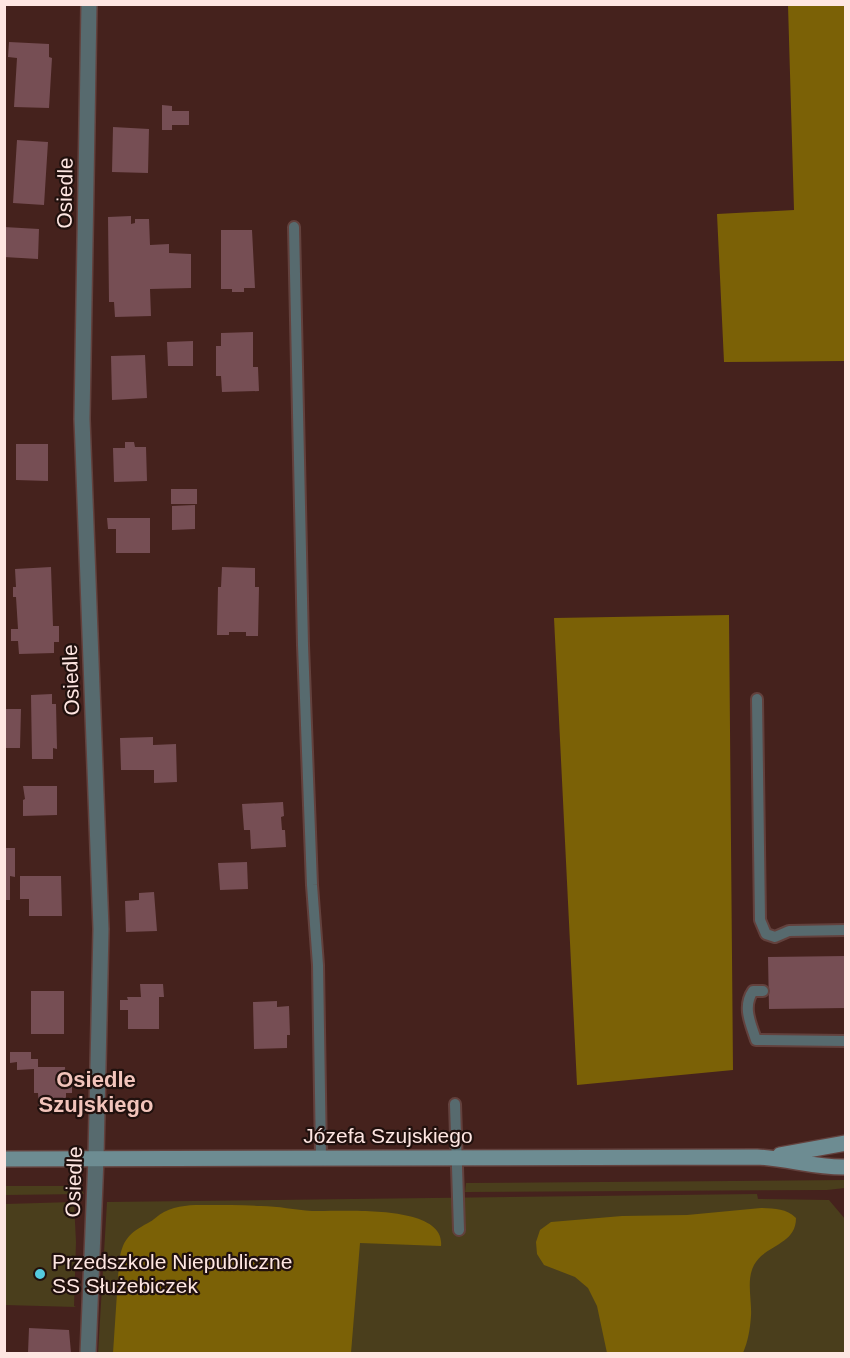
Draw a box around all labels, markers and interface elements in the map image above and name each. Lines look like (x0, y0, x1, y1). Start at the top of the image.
street label: Osiedle (52, 157, 77, 229)
street label: Osiedle (58, 644, 83, 716)
district label: Osiedle Szujskiego (39, 1067, 153, 1117)
street label: Józefa Szujskiego (303, 1124, 473, 1147)
street label: Osiedle (61, 1146, 86, 1218)
place label: Przedszkole Niepubliczne SS Służebiczek (52, 1250, 292, 1297)
marker: Przedszkole Niepubliczne SS Służebiczek (33, 1267, 47, 1281)

